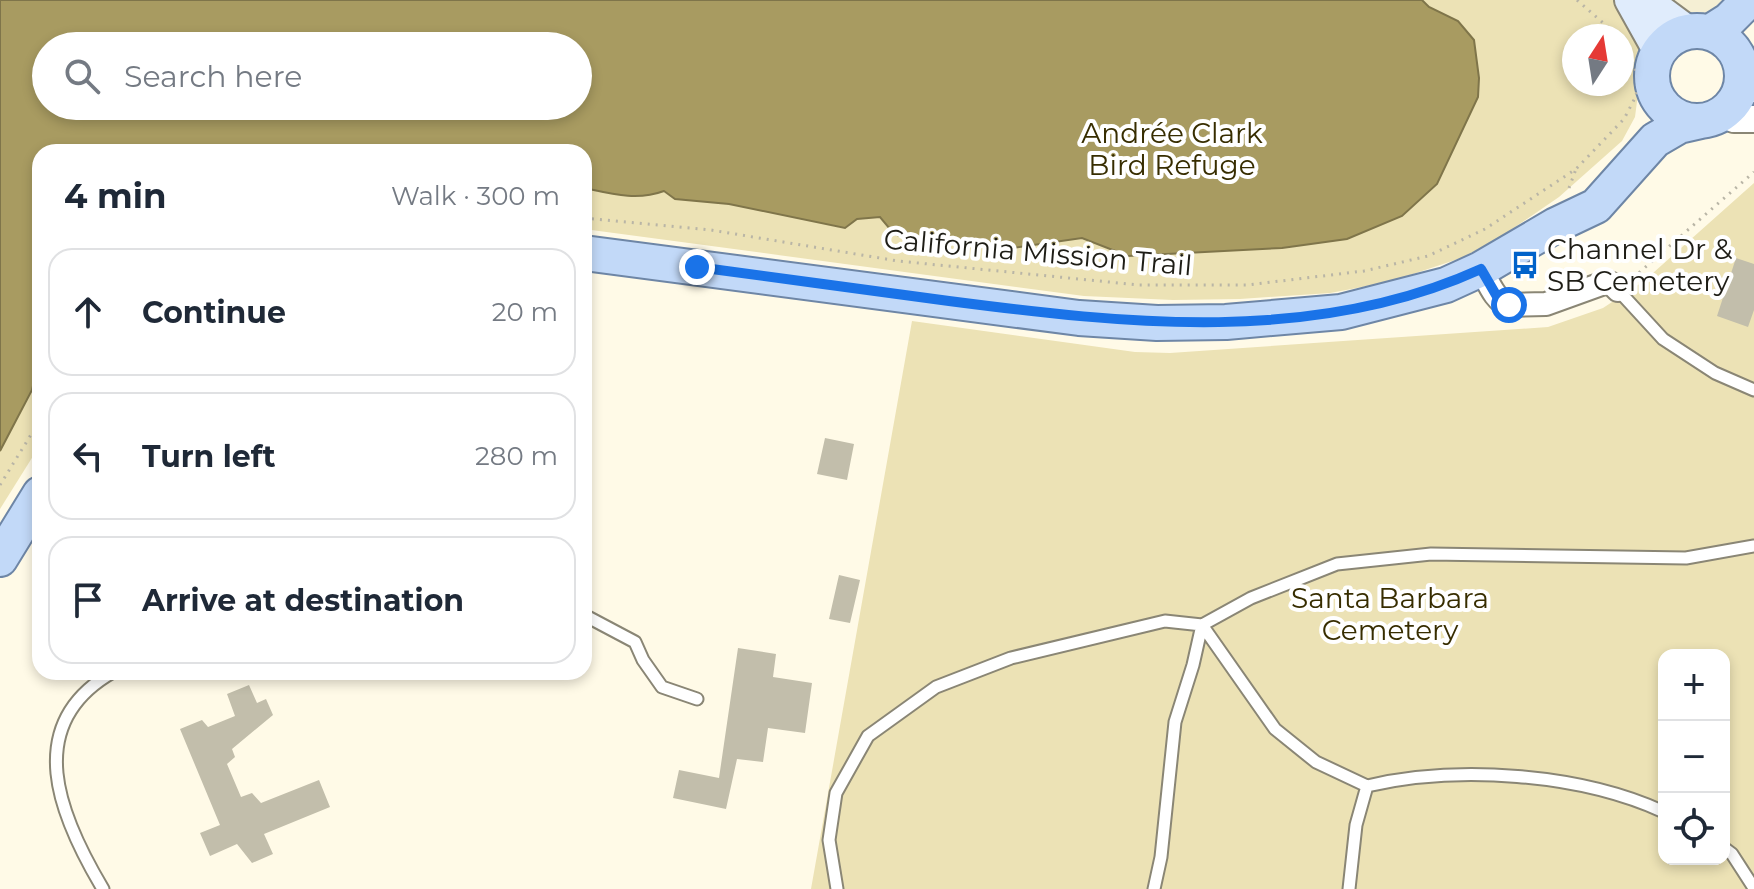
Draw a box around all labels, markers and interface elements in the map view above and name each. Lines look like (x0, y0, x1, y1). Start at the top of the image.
north arrow (1562, 24, 1634, 96)
search box (32, 32, 592, 120)
icon: search (60, 54, 104, 98)
text: Search here (124, 58, 302, 95)
park label: Andrée Clark Bird Refuge (1081, 116, 1263, 182)
text: 4 min (64, 175, 166, 217)
text: Walk · 300 m (391, 180, 560, 212)
street label: California Mission Trail (882, 222, 1194, 282)
place label: Channel Dr & SB Cemetery (1547, 232, 1733, 298)
route end (679, 249, 715, 285)
bus stop icon: Channel Dr & SB Cemetery (1510, 250, 1540, 280)
route start (1491, 287, 1527, 323)
icon: ahead (66, 290, 110, 334)
text: Continue (142, 294, 286, 331)
text: 20 m (492, 296, 558, 328)
icon: left (66, 434, 110, 478)
text: Turn left (142, 438, 275, 475)
text: 280 m (475, 440, 558, 472)
icon: arrive (66, 578, 110, 622)
park label: Santa Barbara Cemetery (1291, 581, 1489, 647)
text: Arrive at destination (142, 582, 464, 619)
map controls (1658, 649, 1730, 865)
button: + (1658, 649, 1730, 721)
button: − (1658, 721, 1730, 793)
button: locate (1658, 793, 1730, 865)

